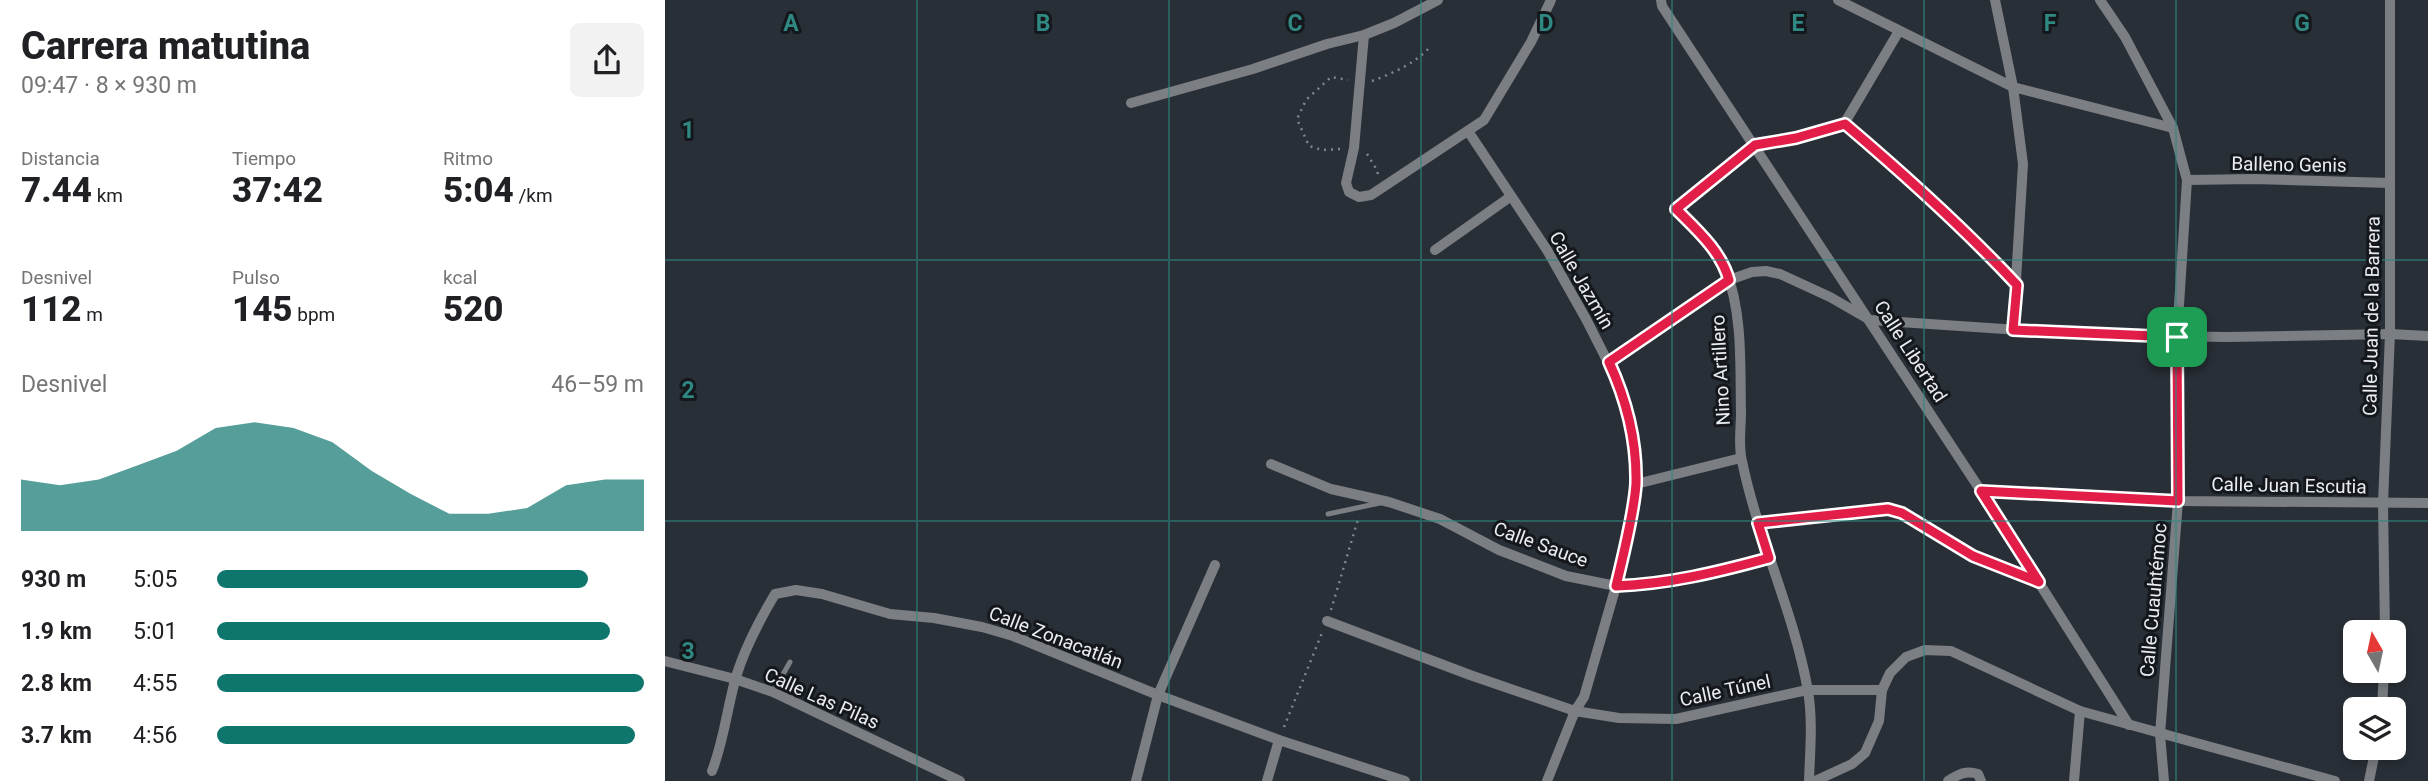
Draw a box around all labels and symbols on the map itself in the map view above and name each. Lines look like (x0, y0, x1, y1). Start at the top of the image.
text: A (783, 10, 799, 37)
text: B (1036, 10, 1050, 37)
text: C (1287, 10, 1303, 37)
text: D (1539, 10, 1553, 37)
text: E (1792, 10, 1805, 37)
text: F (2044, 10, 2057, 37)
text: G (2294, 10, 2310, 37)
text: 1 (681, 117, 695, 144)
street label: Balleno Genis (2231, 152, 2347, 177)
street label: Calle Juan de la Barrera (2358, 216, 2385, 416)
street label: Calle Jazmín (1544, 227, 1619, 333)
street label: Calle Libertad (1869, 296, 1952, 406)
pin (2147, 307, 2207, 367)
street label: Nino Artillero (1706, 314, 1735, 426)
text: 2 (681, 377, 695, 404)
street label: Calle Juan Escutia (2211, 473, 2367, 498)
street label: Calle Sauce (1490, 517, 1591, 572)
street label: Calle Cuauhtémoc (2135, 522, 2172, 678)
street label: Calle Zonacatlán (986, 601, 1126, 674)
north arrow (2343, 620, 2406, 682)
text: 3 (681, 638, 695, 665)
street label: Calle Las Pilas (761, 663, 883, 734)
street label: Calle Túnel (1677, 670, 1773, 711)

